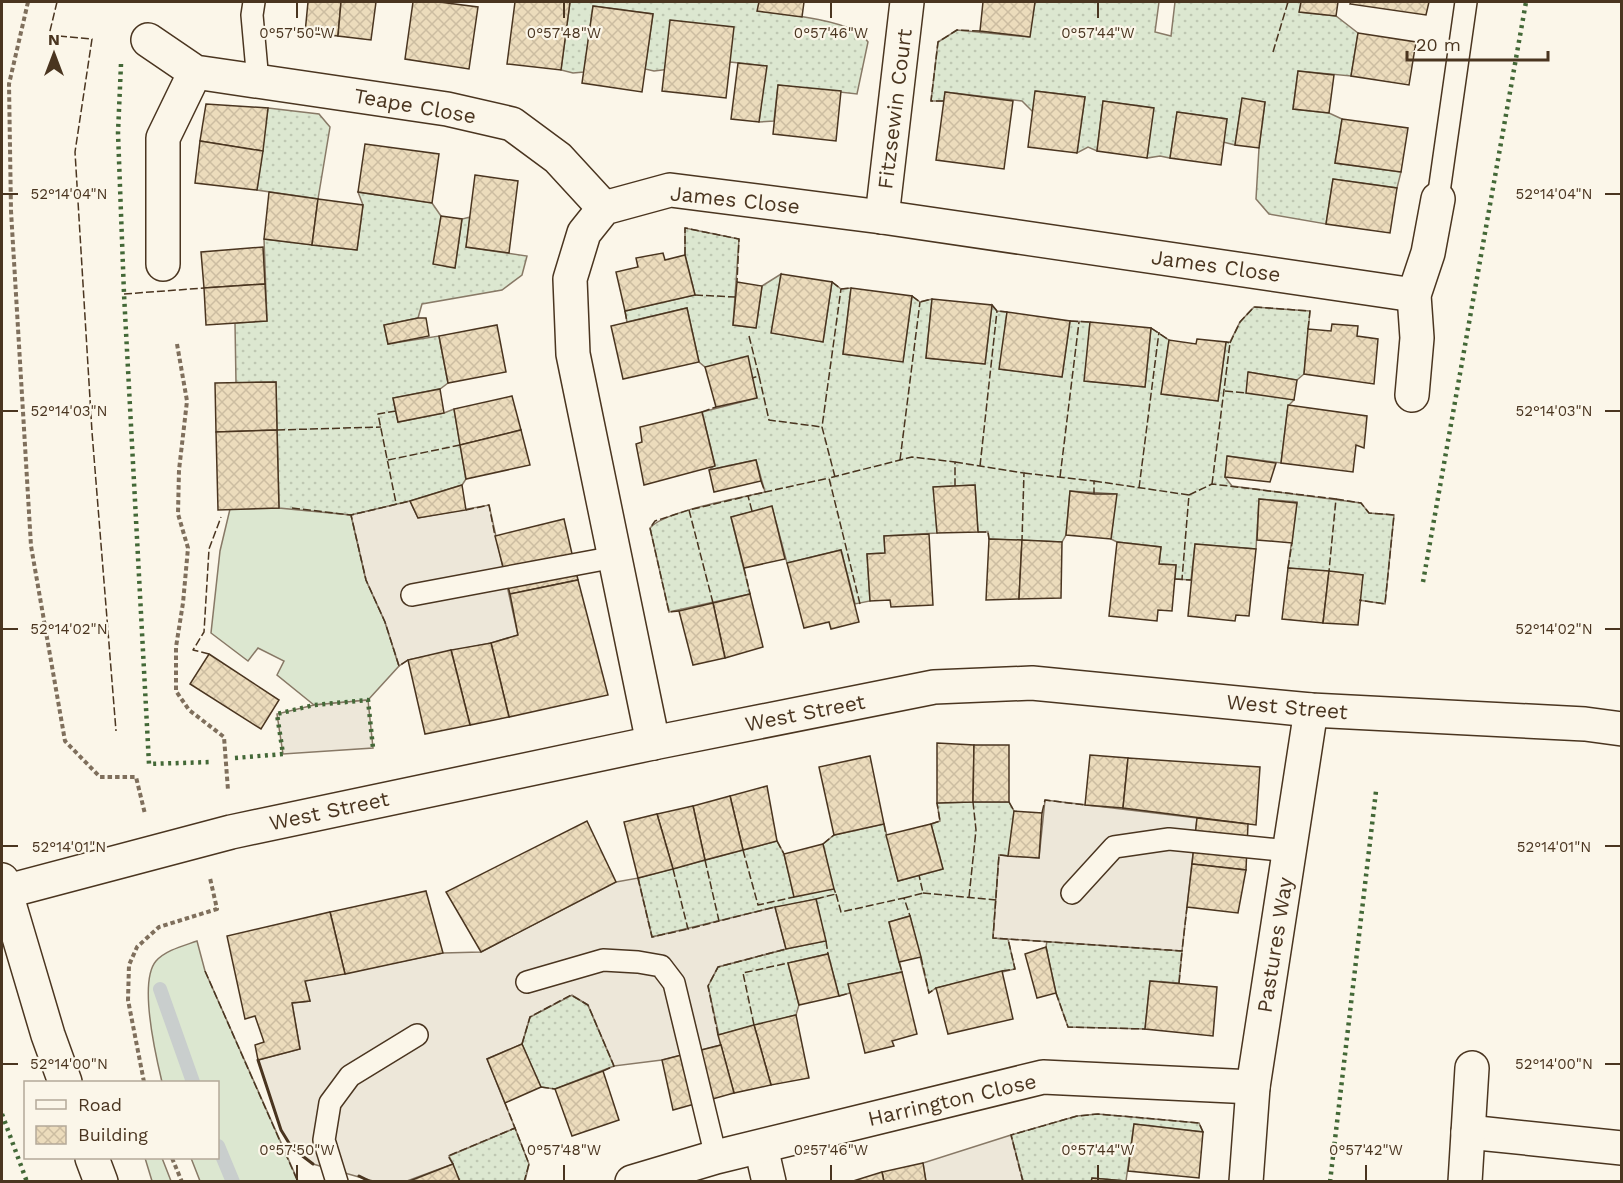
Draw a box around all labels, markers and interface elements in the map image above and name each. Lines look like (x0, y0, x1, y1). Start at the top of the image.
north arrow (24, 24, 84, 84)
text: 0°57'50"W (259, 24, 335, 42)
text: 0°57'48"W (527, 24, 601, 42)
text: 0°57'46"W (794, 24, 868, 42)
text: 0°57'44"W (1061, 24, 1135, 42)
scale bar (1407, 24, 1548, 62)
street label: Fitzsewin Court (872, 27, 917, 191)
text: N (48, 30, 60, 49)
text: 20 m (1416, 34, 1461, 55)
street label: Teape Close (352, 82, 478, 129)
street label: James Close (669, 180, 801, 219)
text: 52°14'04"N (31, 185, 107, 203)
text: 52°14'04"N (1516, 185, 1592, 203)
street label: James Close (1150, 244, 1282, 287)
text: 52°14'03"N (31, 402, 107, 420)
text: 52°14'03"N (1516, 402, 1592, 420)
text: 52°14'02"N (30, 620, 108, 638)
text: 52°14'02"N (1515, 620, 1593, 638)
street label: West Street (743, 689, 867, 736)
street label: West Street (1225, 689, 1349, 724)
street label: West Street (267, 786, 391, 835)
text: 52°14'01"N (32, 838, 106, 856)
text: 52°14'01"N (1517, 838, 1591, 856)
street label: Pastures Way (1251, 875, 1298, 1015)
text: 52°14'00"N (30, 1055, 108, 1073)
text: 52°14'00"N (1515, 1055, 1593, 1073)
street label: Harrington Close (865, 1068, 1039, 1131)
legend (24, 1081, 219, 1159)
text: Road (78, 1094, 122, 1115)
text: Building (78, 1124, 148, 1145)
text: 0°57'50"W (259, 1141, 335, 1159)
text: 0°57'48"W (527, 1141, 601, 1159)
text: 0°57'46"W (794, 1141, 868, 1159)
text: 0°57'44"W (1061, 1141, 1135, 1159)
text: 0°57'42"W (1329, 1141, 1403, 1159)

